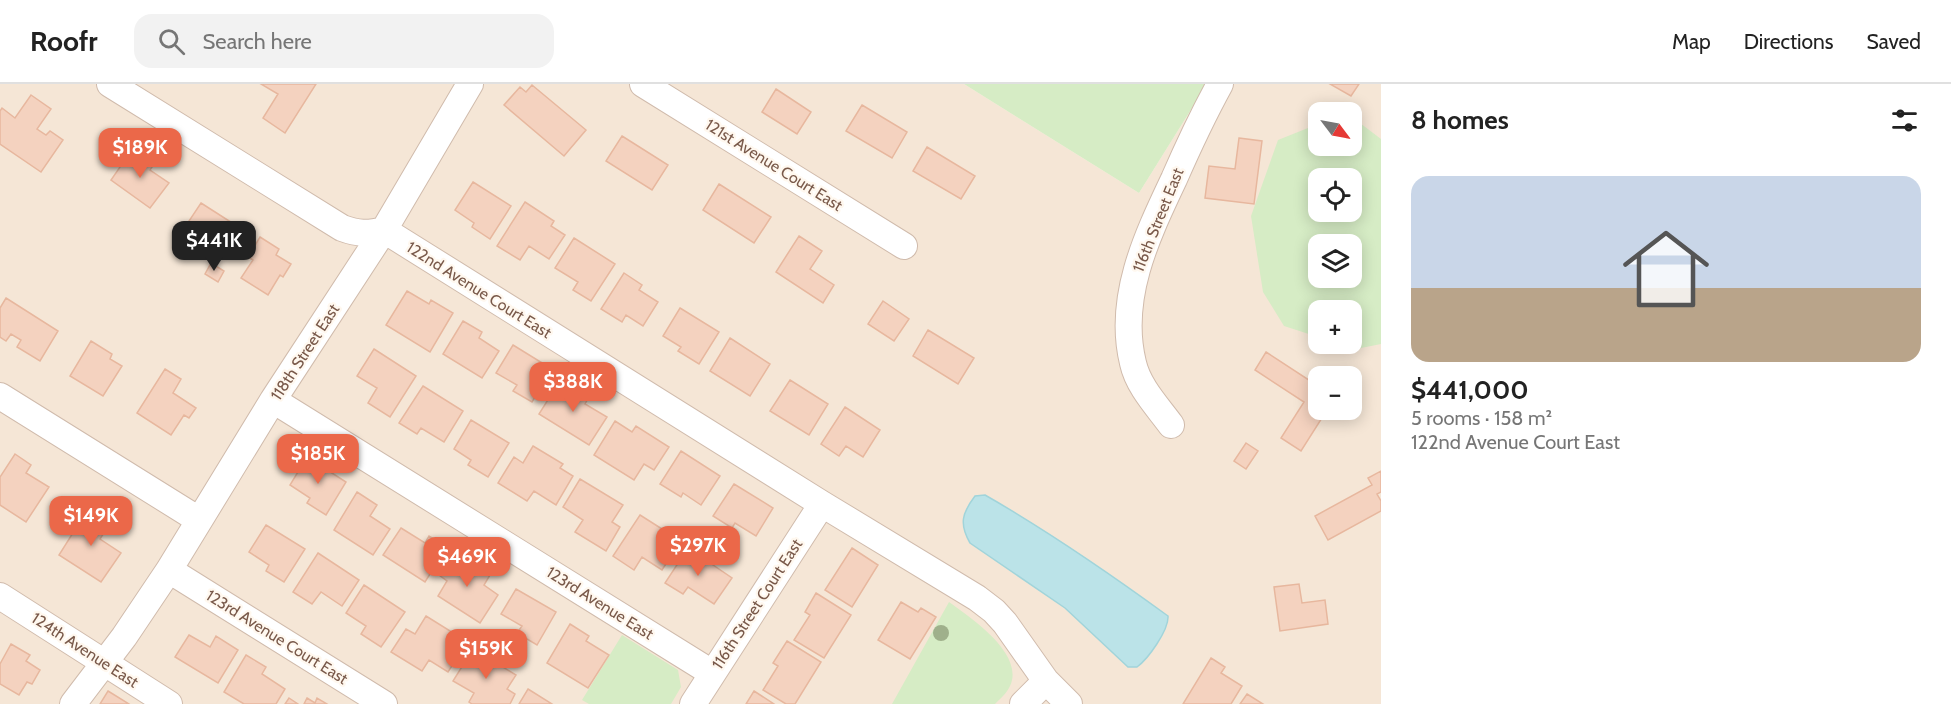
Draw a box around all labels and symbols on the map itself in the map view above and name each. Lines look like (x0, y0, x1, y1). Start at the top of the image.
north arrow (1308, 102, 1362, 156)
street label: 121st Avenue Court East (702, 115, 847, 215)
pin: $189K (98, 128, 182, 179)
street label: 116th Street East (1129, 165, 1188, 275)
pin: $441K (172, 221, 256, 272)
street label: 122nd Avenue Court East (403, 238, 555, 343)
street label: 118th Street East (267, 300, 344, 404)
pin: $388K (531, 362, 615, 413)
pin: $185K (276, 434, 360, 485)
pin: $149K (49, 496, 133, 547)
pin: $297K (656, 526, 740, 577)
street label: 116th Street Court East (708, 535, 807, 673)
pin: $469K (425, 537, 509, 588)
street label: 123rd Avenue East (543, 562, 657, 644)
street label: 123rd Avenue Court East (203, 586, 352, 689)
street label: 124th Avenue East (28, 608, 142, 692)
pin: $159K (444, 629, 528, 680)

